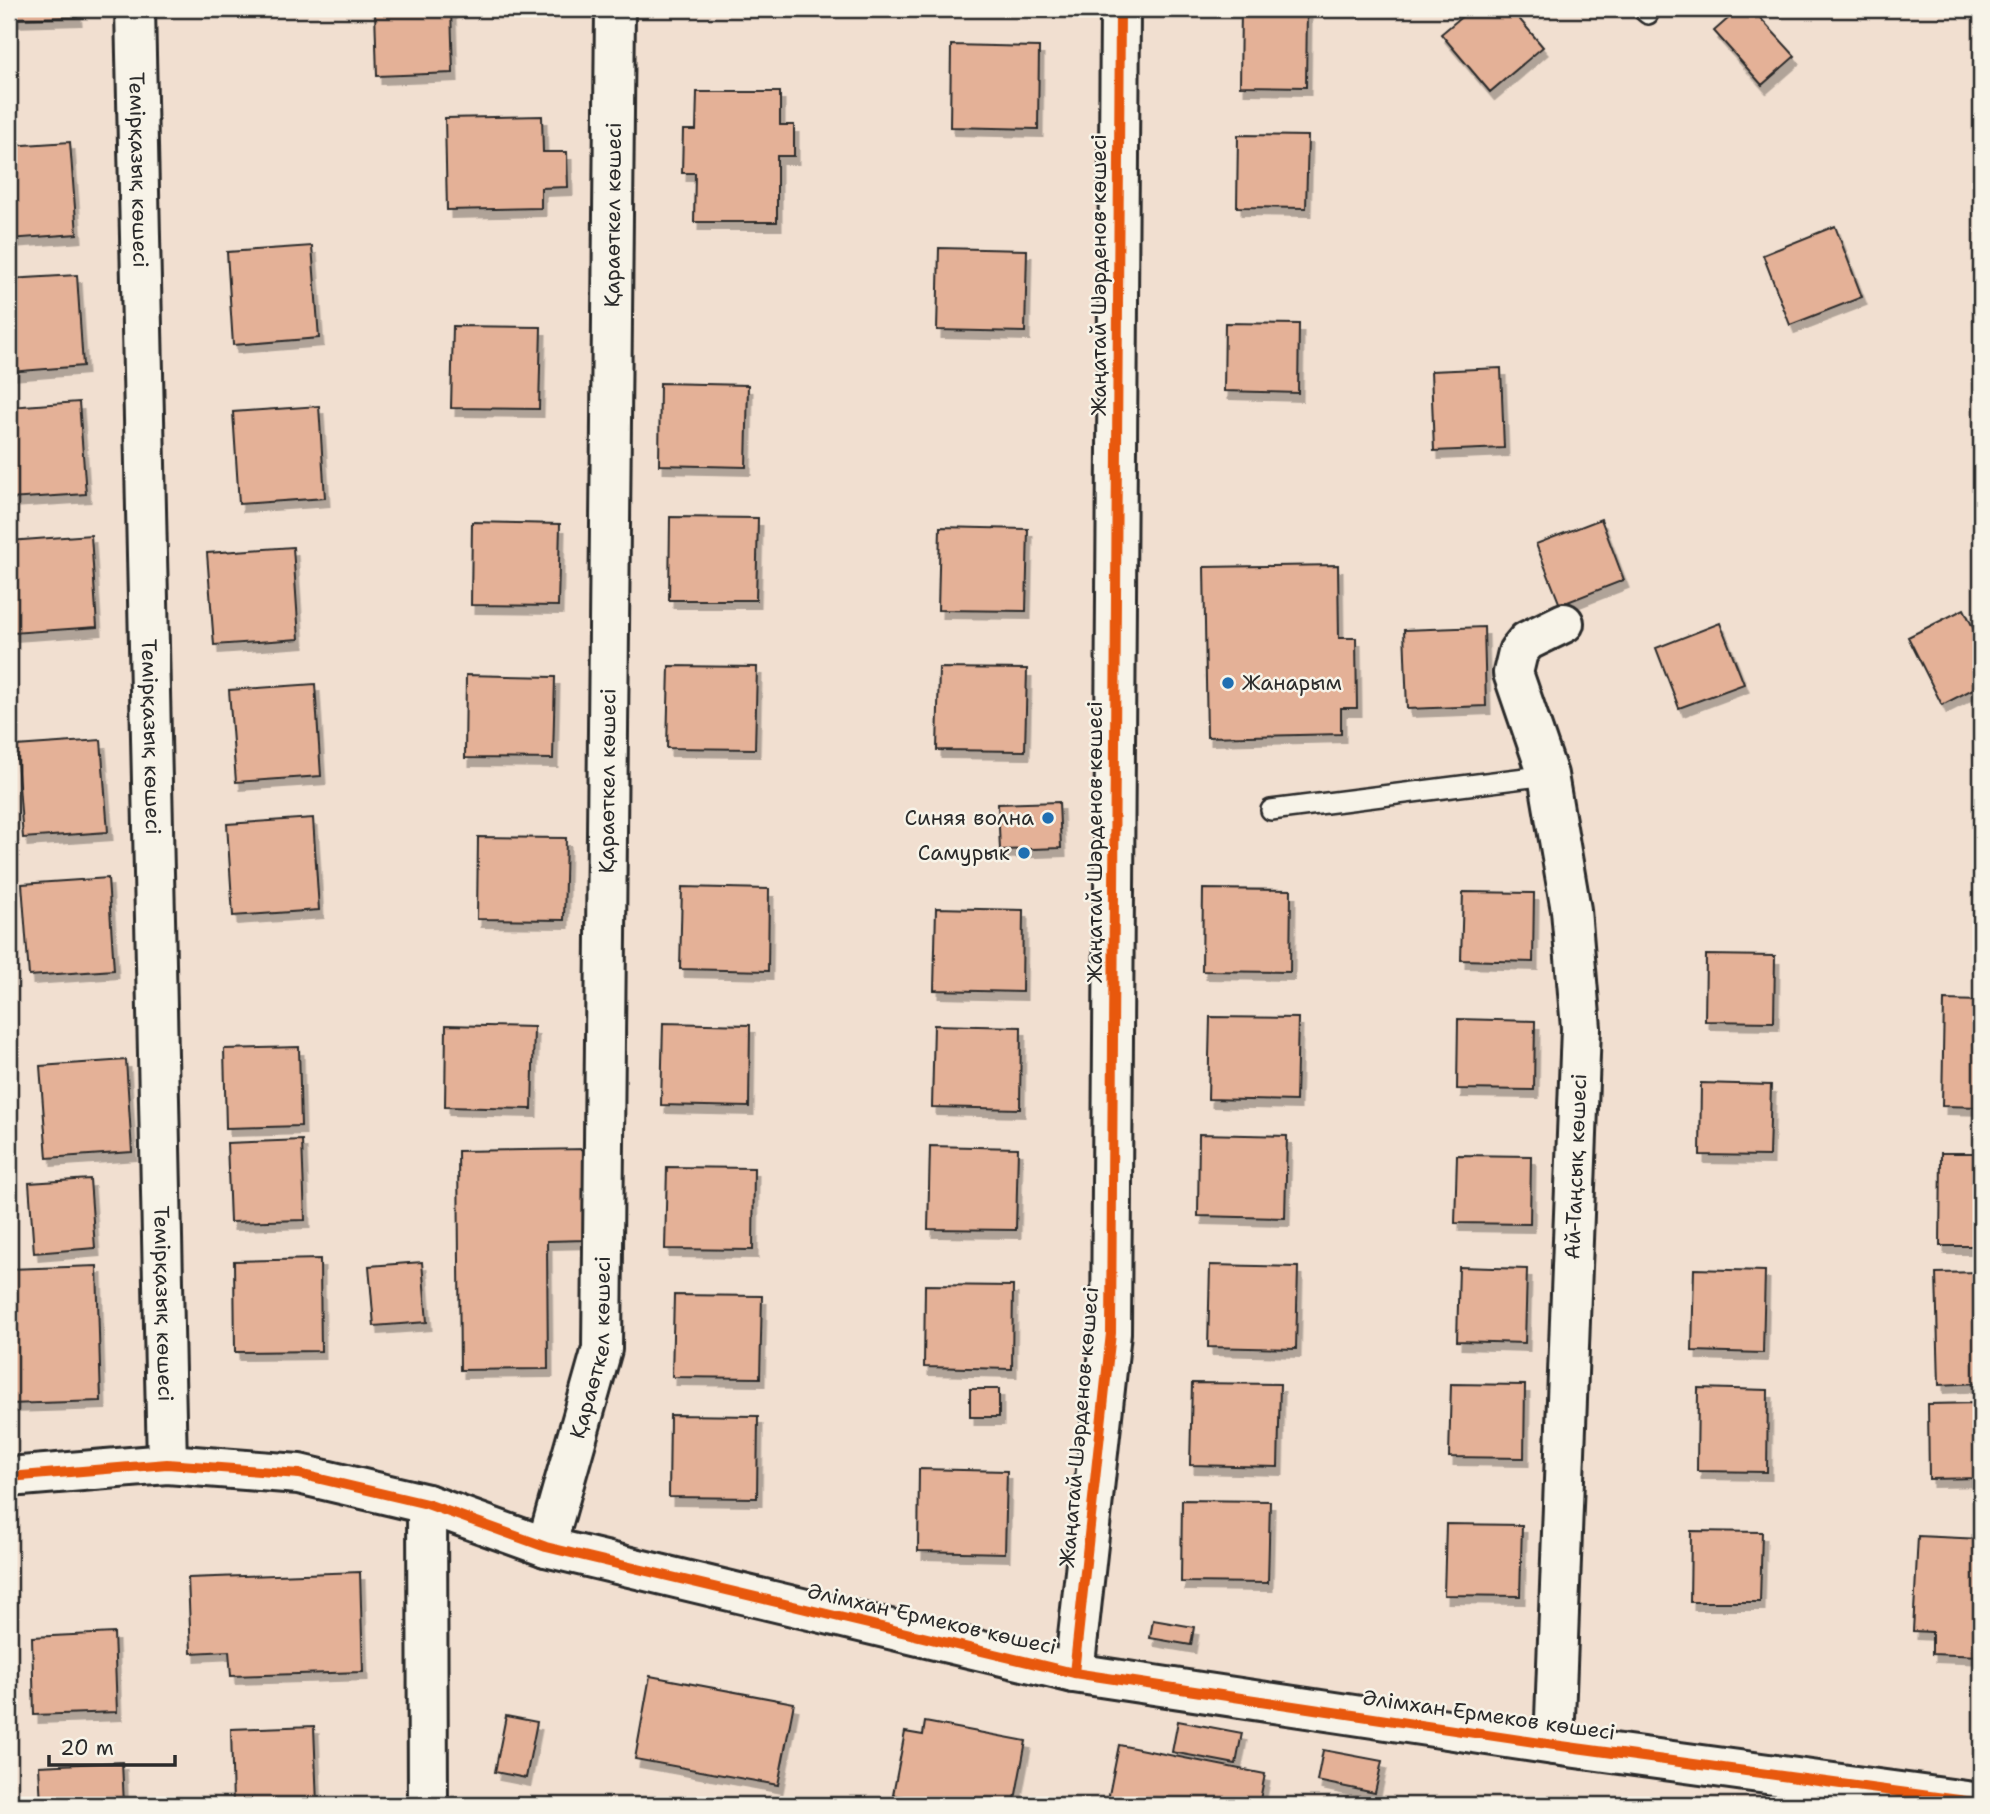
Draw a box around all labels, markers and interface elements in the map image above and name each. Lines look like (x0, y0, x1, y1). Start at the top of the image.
street label: Темірқазық көшесі (122, 72, 155, 268)
street label: Қараөткел көшесі (598, 122, 628, 308)
street label: Жаңатай Шәрденов көшесі (1085, 134, 1113, 416)
street label: Темірқазық көшесі (135, 639, 167, 835)
place label: Жанарым (1242, 669, 1342, 697)
marker: Жанарым (1220, 675, 1236, 691)
street label: Қараөткел көшесі (593, 688, 622, 874)
street label: Жаңатай Шәрденов көшесі (1081, 701, 1109, 983)
place label: Синяя волна (905, 804, 1034, 832)
marker: Синяя волна (1040, 810, 1056, 826)
place label: Самурык (918, 839, 1010, 867)
marker: Самурык (1016, 845, 1032, 861)
street label: Ай-Таңсық көшесі (1558, 1073, 1593, 1260)
street label: Темірқазық көшесі (147, 1205, 180, 1402)
street label: Қараөткел көшесі (563, 1256, 617, 1442)
street label: Жаңатай Шәрденов көшесі (1053, 1285, 1105, 1569)
street label: Әлімхан Ермеков көшесі (805, 1577, 1059, 1661)
street label: Әлімхан Ермеков көшесі (1361, 1683, 1617, 1747)
scale bar (49, 1723, 175, 1767)
text: 20 m (60, 1734, 114, 1762)

